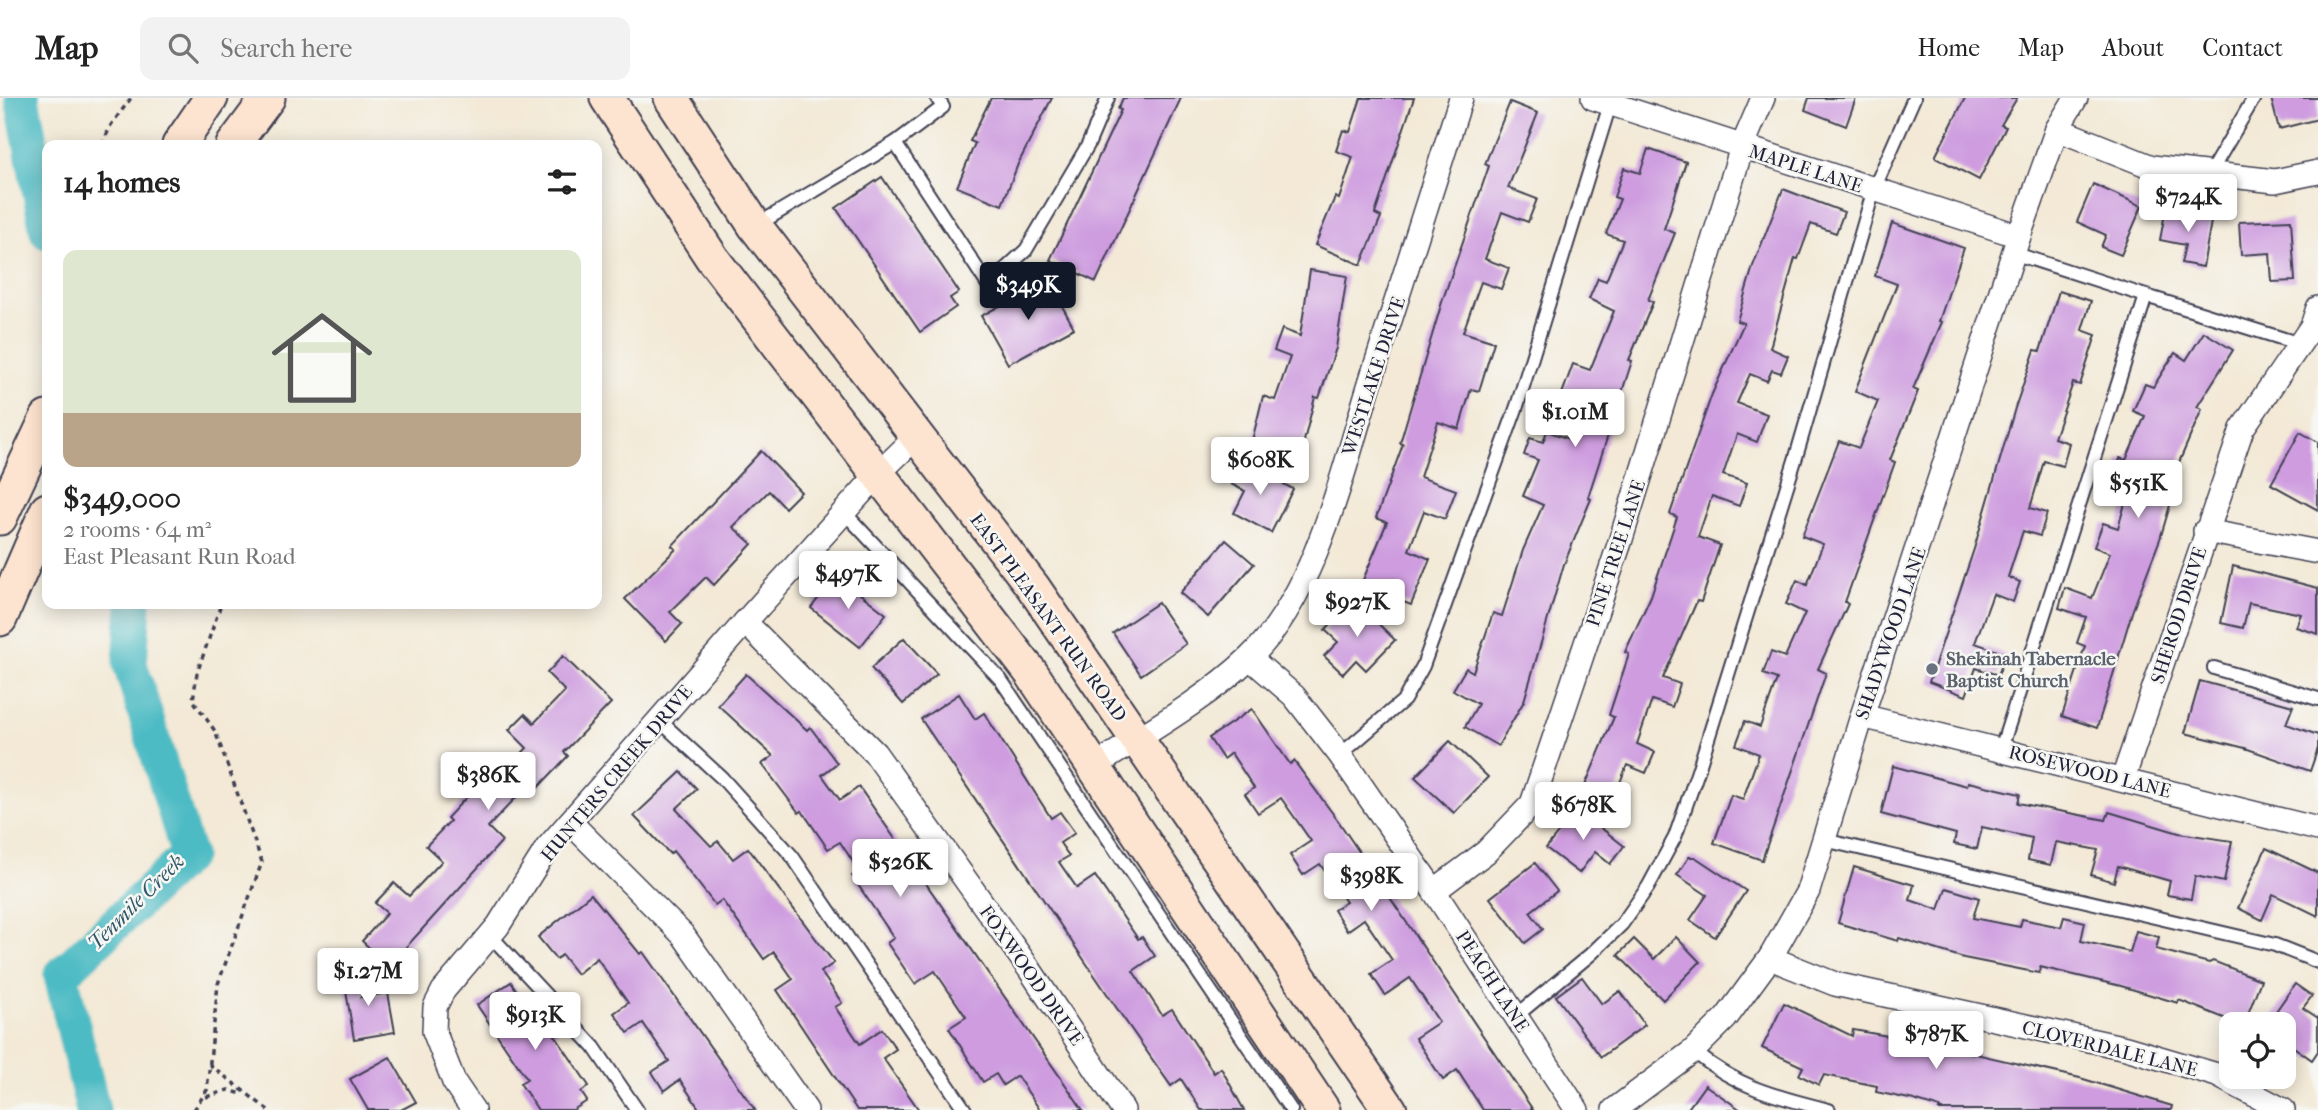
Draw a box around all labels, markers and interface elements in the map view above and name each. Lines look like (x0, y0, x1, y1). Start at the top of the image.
search box (140, 17, 630, 80)
text: Map (35, 29, 98, 68)
icon: search (164, 29, 202, 67)
text: Search here (220, 33, 352, 64)
text: Home (1918, 34, 1980, 62)
text: Map (2018, 34, 2064, 62)
text: About (2102, 34, 2164, 62)
text: Contact (2202, 34, 2283, 62)
street label: MAPLE LANE (1746, 140, 1866, 198)
icon: filters (543, 163, 581, 201)
text: 14 homes (63, 165, 180, 200)
pin: $724K (2139, 174, 2237, 234)
text: $724K (2155, 183, 2221, 210)
pin: $349K (979, 262, 1077, 322)
text: $349K (996, 271, 1060, 298)
street label: WESTLAKE DRIVE (1338, 294, 1410, 460)
icon: home (259, 295, 385, 421)
pin: $1.01M (1518, 390, 1632, 449)
text: $1.01M (1541, 398, 1609, 425)
pin: $608K (1211, 438, 1309, 497)
text: $608K (1227, 446, 1293, 473)
pin: $551K (2089, 460, 2187, 520)
text: $551K (2109, 469, 2167, 496)
street label: PINE TREE LANE (1582, 477, 1650, 629)
text: $349,000 (63, 481, 181, 516)
street label: EAST PLEASANT RUN ROAD (965, 509, 1131, 726)
text: 2 rooms · 64 m² (63, 516, 211, 543)
text: East Pleasant Run Road (63, 543, 296, 570)
street label: SHADYWOOD LANE (1851, 544, 1931, 723)
street label: SHEROD DRIVE (2146, 544, 2212, 686)
pin: $497K (799, 552, 897, 611)
text: $497K (815, 560, 881, 587)
pin: $927K (1308, 580, 1406, 639)
text: $927K (1325, 588, 1389, 615)
place label: Shekinah Tabernacle Baptist Church (1946, 648, 2116, 692)
marker: Shekinah Tabernacle Baptist Church (1924, 661, 1940, 677)
street label: HUNTERS CREEK DRIVE (537, 681, 697, 866)
street label: ROSEWOOD LANE (2006, 741, 2174, 803)
pin: $386K (439, 752, 537, 812)
text: $386K (457, 761, 519, 788)
pin: $678K (1534, 782, 1632, 842)
text: $678K (1551, 791, 1615, 818)
pin: $526K (851, 840, 949, 899)
text: $526K (868, 848, 932, 875)
water label: Tenmile Creek (83, 849, 189, 955)
pin: $398K (1322, 854, 1420, 913)
text: $398K (1340, 862, 1402, 889)
street label: FOXWOOD DRIVE (975, 901, 1088, 1050)
street label: PEACH LANE (1451, 927, 1533, 1037)
pin: $1.27M (311, 948, 425, 1008)
text: $1.27M (333, 957, 403, 984)
pin: $913K (486, 992, 584, 1052)
text: $913K (505, 1001, 565, 1028)
pin: $787K (1887, 1012, 1985, 1071)
map controls (2219, 1012, 2296, 1089)
button: locate (2219, 1012, 2296, 1089)
street label: CLOVERDALE LANE (2020, 1017, 2200, 1082)
text: $787K (1904, 1020, 1968, 1047)

